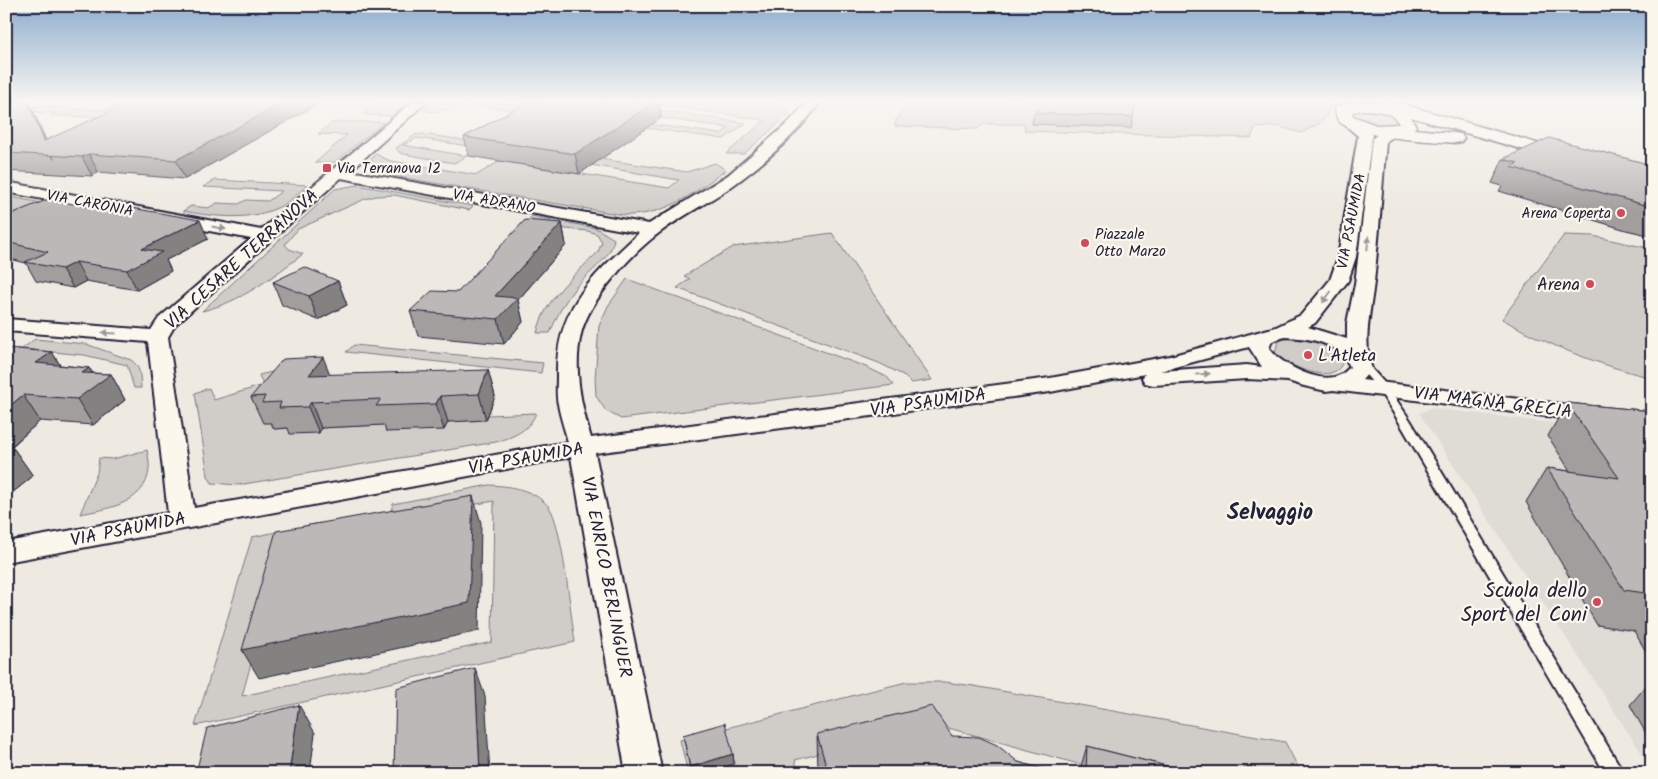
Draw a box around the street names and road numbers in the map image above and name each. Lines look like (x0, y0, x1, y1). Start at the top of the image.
street label: VIA PSAUMIDA (1331, 171, 1373, 271)
street label: VIA CESARE TERRANOVA (158, 183, 326, 338)
street label: VIA ADRANO (450, 183, 537, 221)
street label: VIA CARONIA (44, 184, 135, 224)
street label: VIA MAGNA GRECIA (1412, 379, 1574, 428)
street label: VIA PSAUMIDA (868, 381, 988, 426)
street label: VIA PSAUMIDA (466, 435, 586, 484)
street label: VIA ENRICO BERLINGUER (572, 474, 639, 680)
street label: VIA PSAUMIDA (68, 505, 188, 556)

